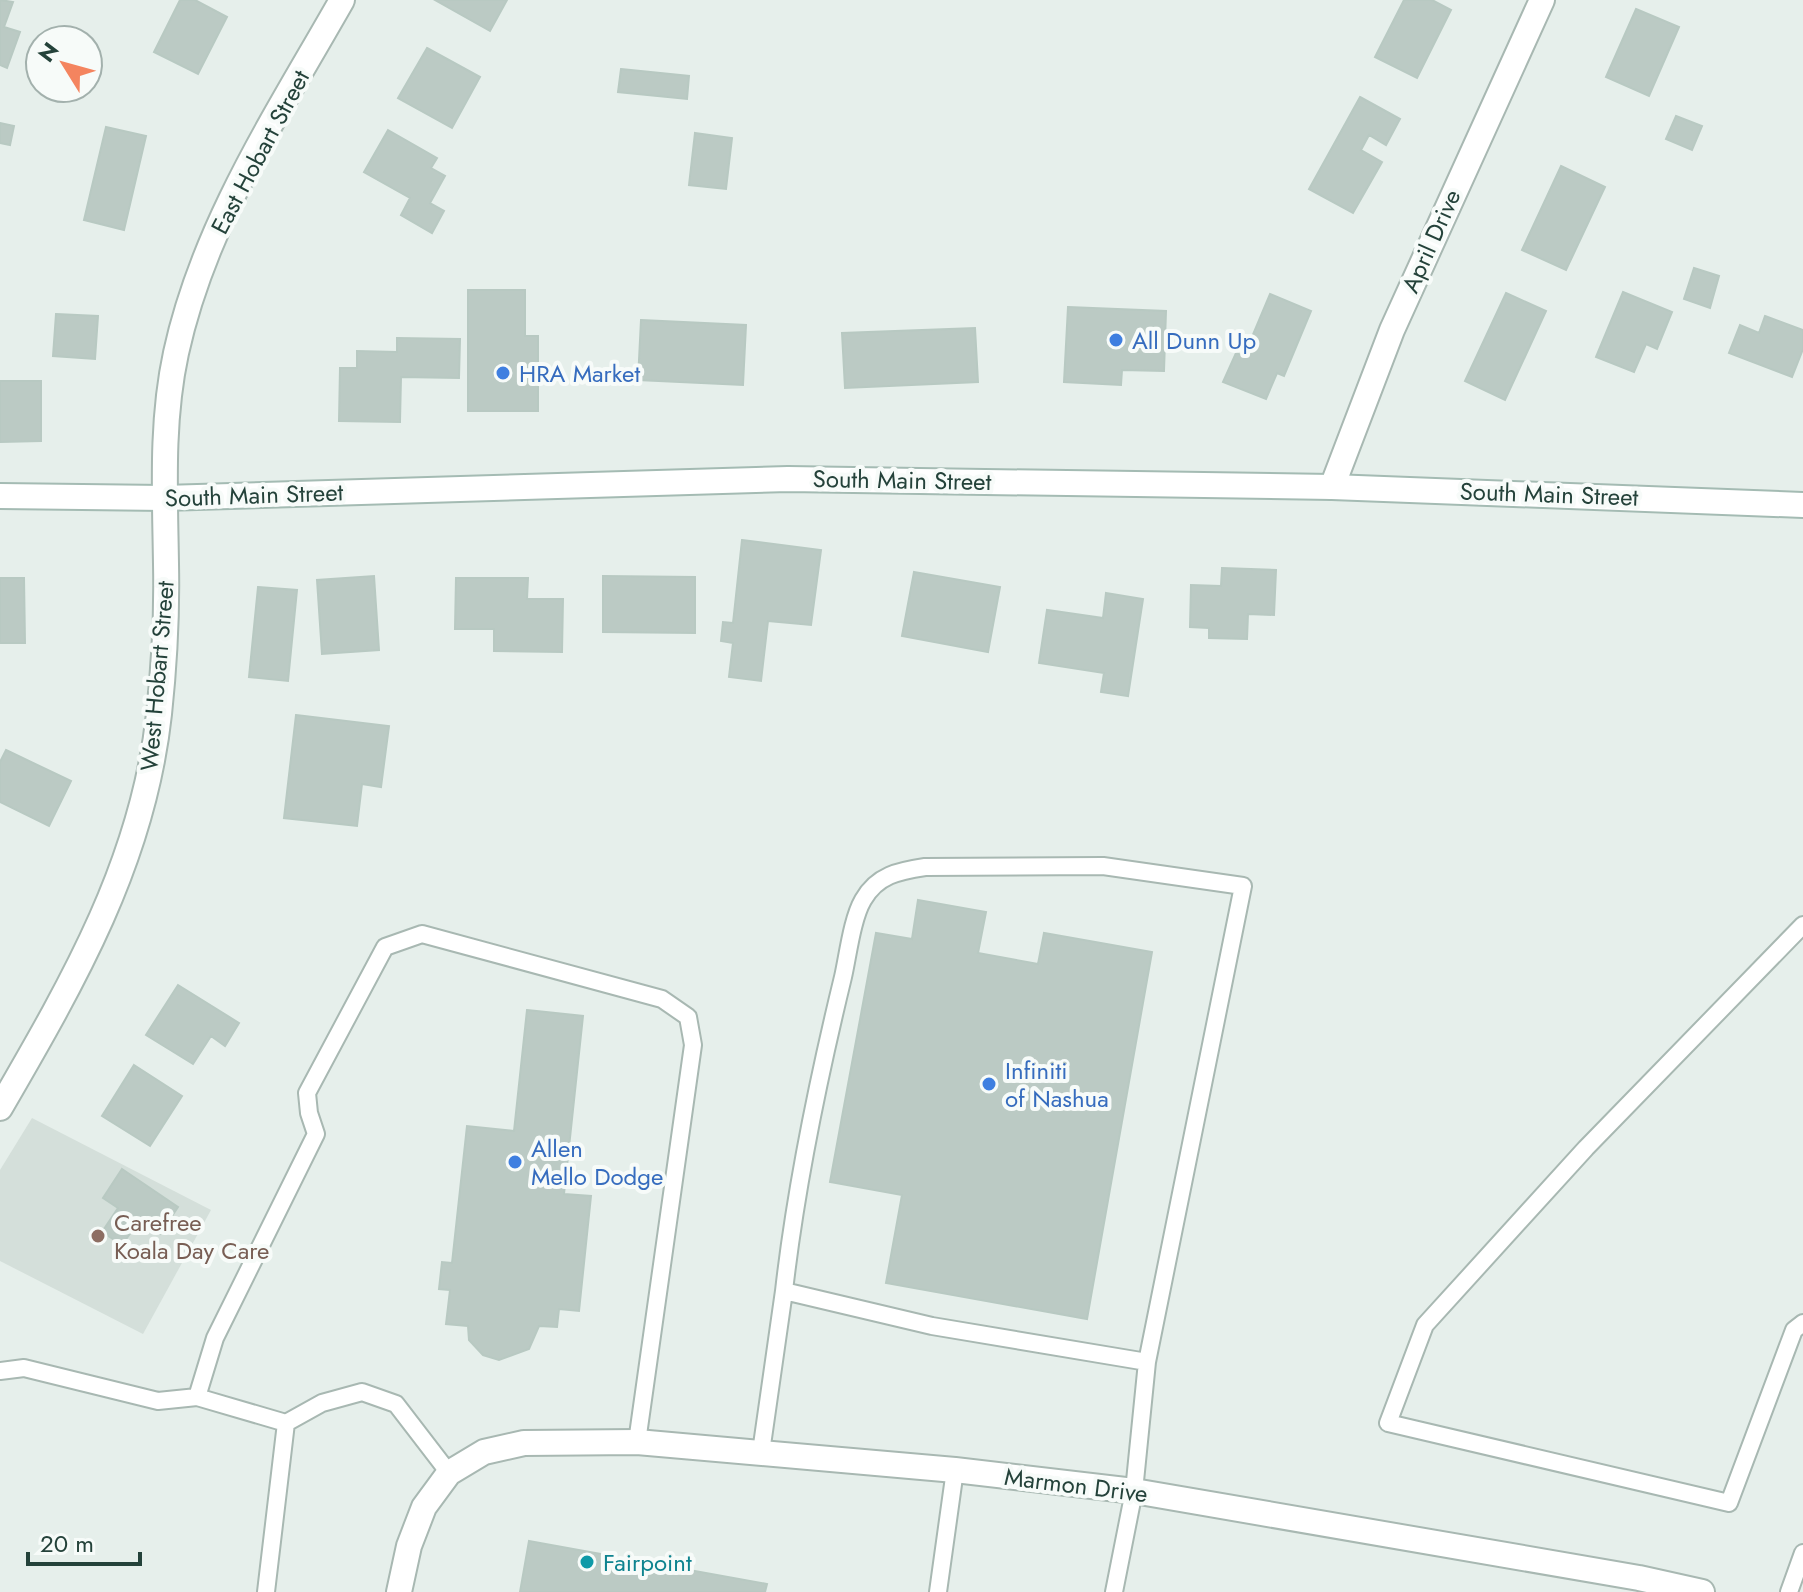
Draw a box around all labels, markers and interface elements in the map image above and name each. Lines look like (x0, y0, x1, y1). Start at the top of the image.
north arrow (24, 24, 104, 104)
text: N (30, 35, 66, 69)
street label: East Hobart Street (202, 64, 318, 240)
street label: April Drive (1393, 184, 1469, 298)
place label: All Dunn Up (1132, 323, 1256, 358)
marker: All Dunn Up (1107, 331, 1125, 349)
place label: HRA Market (519, 356, 640, 391)
marker: HRA Market (494, 364, 512, 382)
street label: South Main Street (812, 461, 992, 499)
street label: South Main Street (1459, 473, 1639, 515)
street label: South Main Street (164, 474, 344, 516)
street label: West Hobart Street (131, 579, 183, 773)
place label: Infiniti of Nashua (1005, 1053, 1109, 1116)
marker: Infiniti of Nashua (980, 1075, 998, 1093)
place label: Allen Mello Dodge (531, 1131, 663, 1194)
marker: Allen Mello Dodge (506, 1153, 524, 1171)
place label: Carefree Koala Day Care (114, 1205, 269, 1268)
marker: Carefree Koala Day Care (89, 1227, 107, 1245)
street label: Marmon Drive (1002, 1459, 1150, 1511)
scale bar (28, 1516, 140, 1566)
text: 20 m (40, 1526, 94, 1561)
place label: Fairpoint (603, 1545, 692, 1580)
marker: Fairpoint (578, 1553, 596, 1571)

